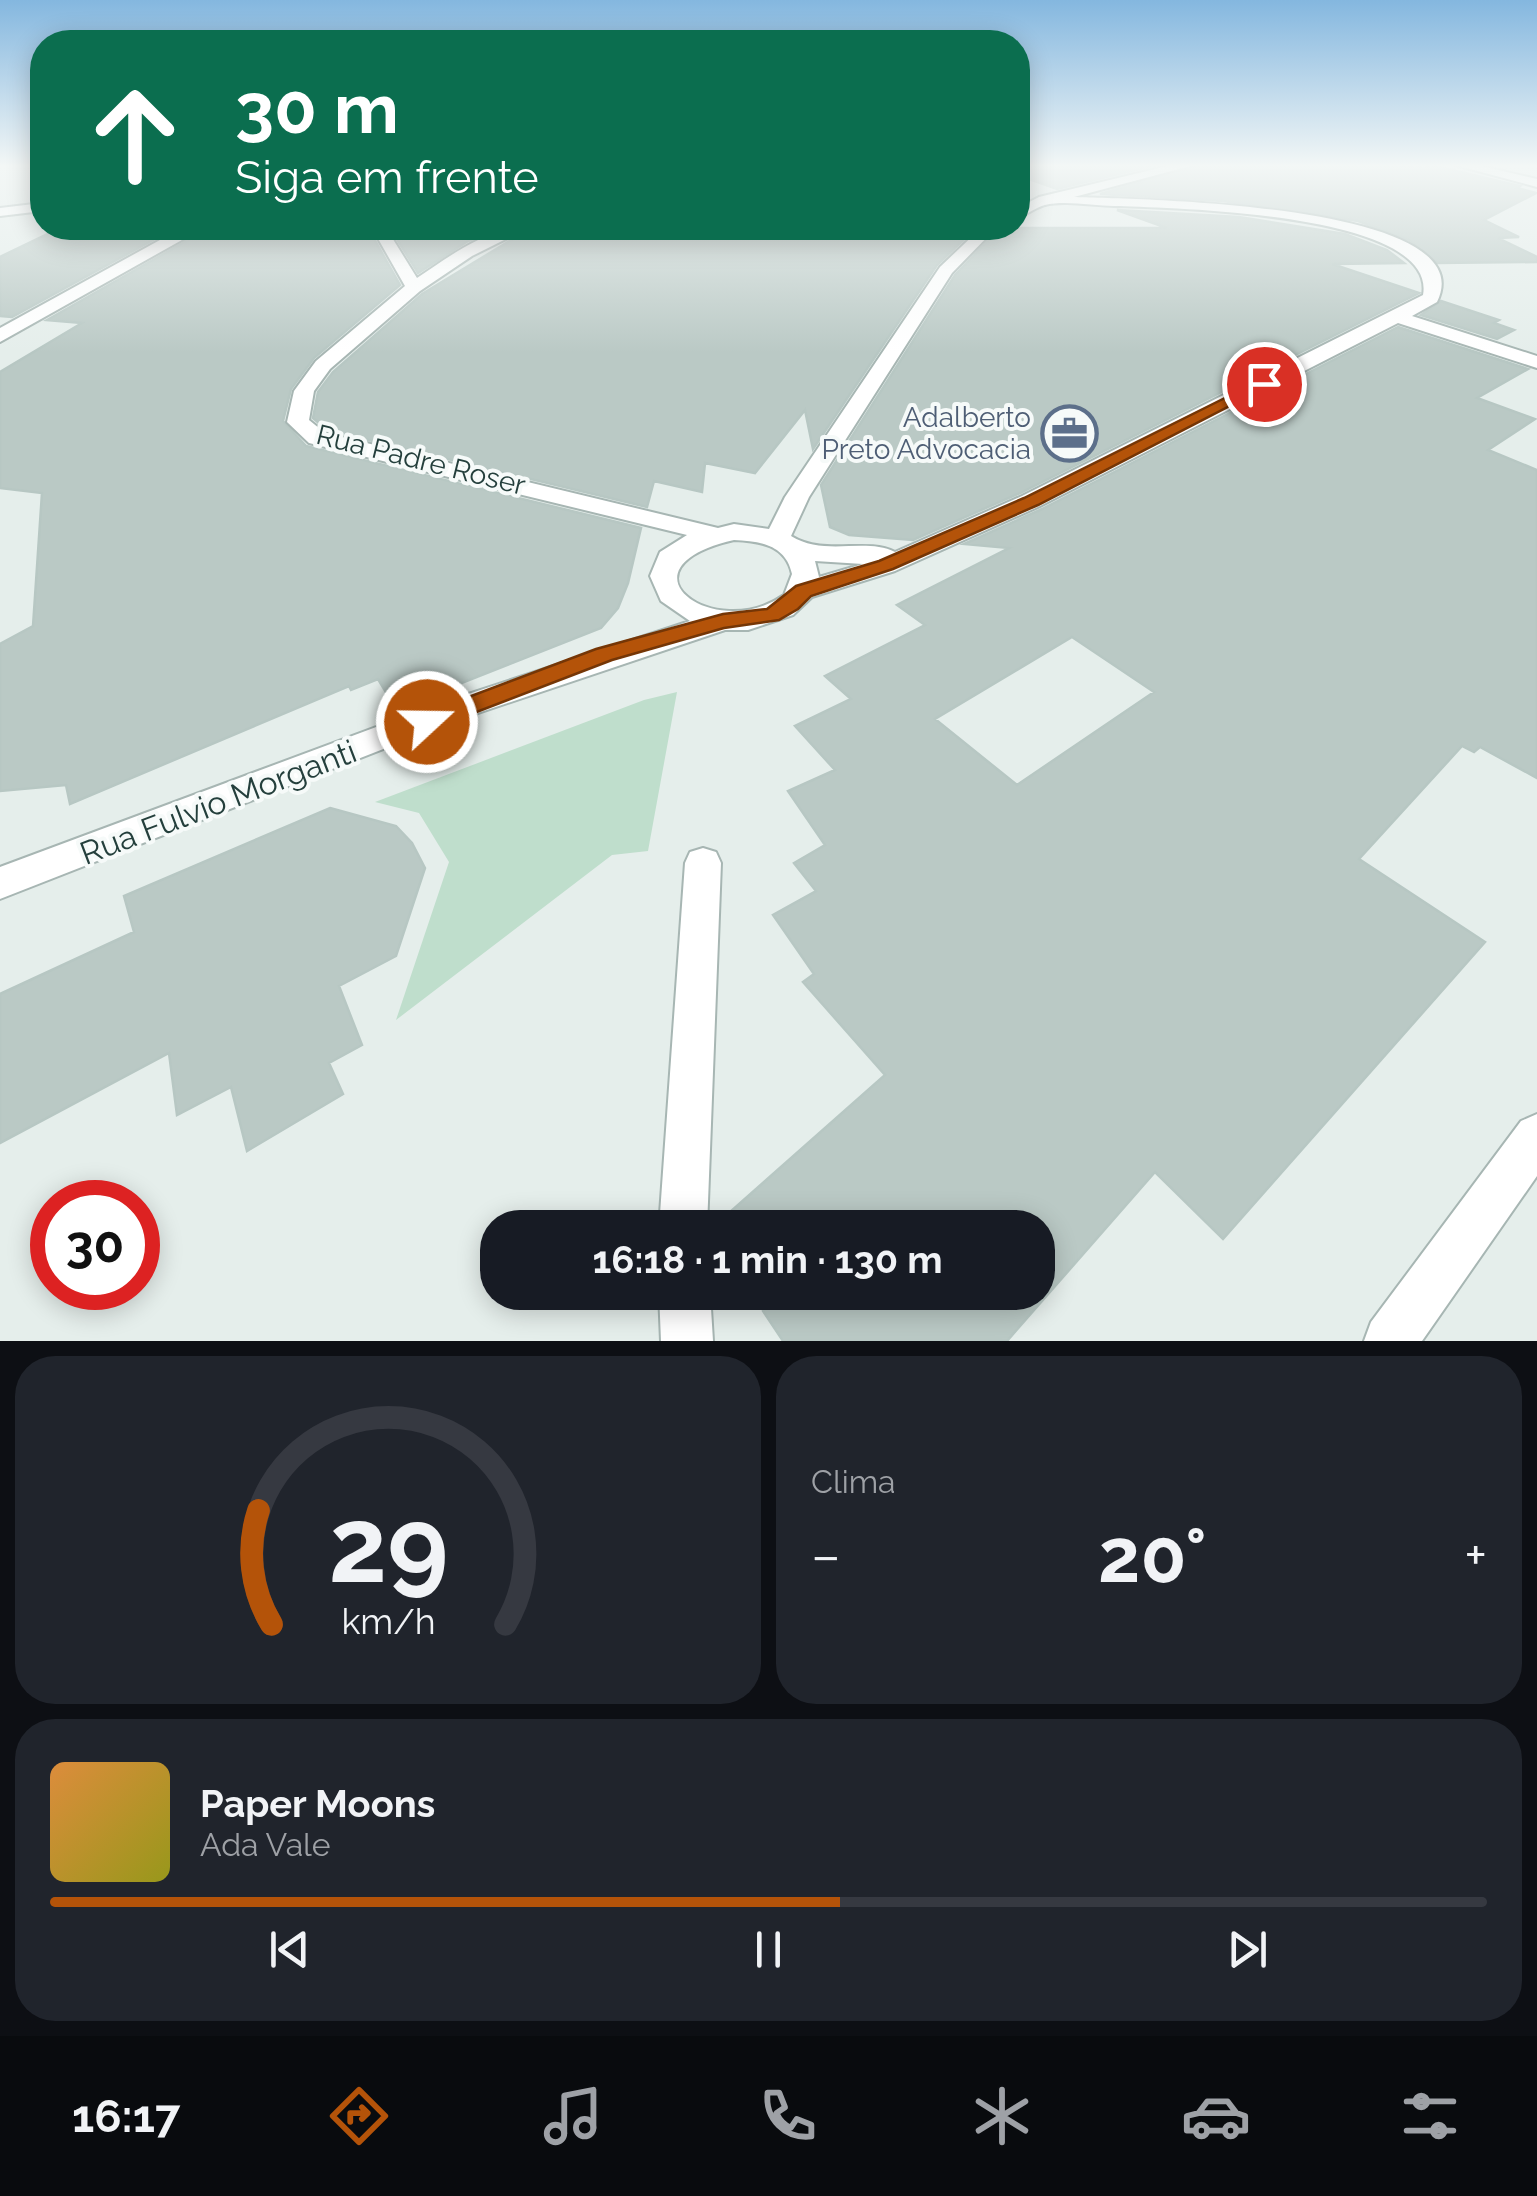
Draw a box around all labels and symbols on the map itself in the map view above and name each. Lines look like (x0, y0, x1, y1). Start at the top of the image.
pin (1222, 342, 1307, 427)
place label: Adalberto Preto Advocacia (821, 401, 1031, 466)
office icon: Adalberto Preto Advocacia (1040, 403, 1100, 463)
street label: Rua Padre Roser (313, 418, 529, 502)
position arrow (375, 670, 479, 774)
street label: Rua Fulvio Morganti (75, 732, 361, 872)
speed limit sign: 30 (30, 1180, 160, 1310)

